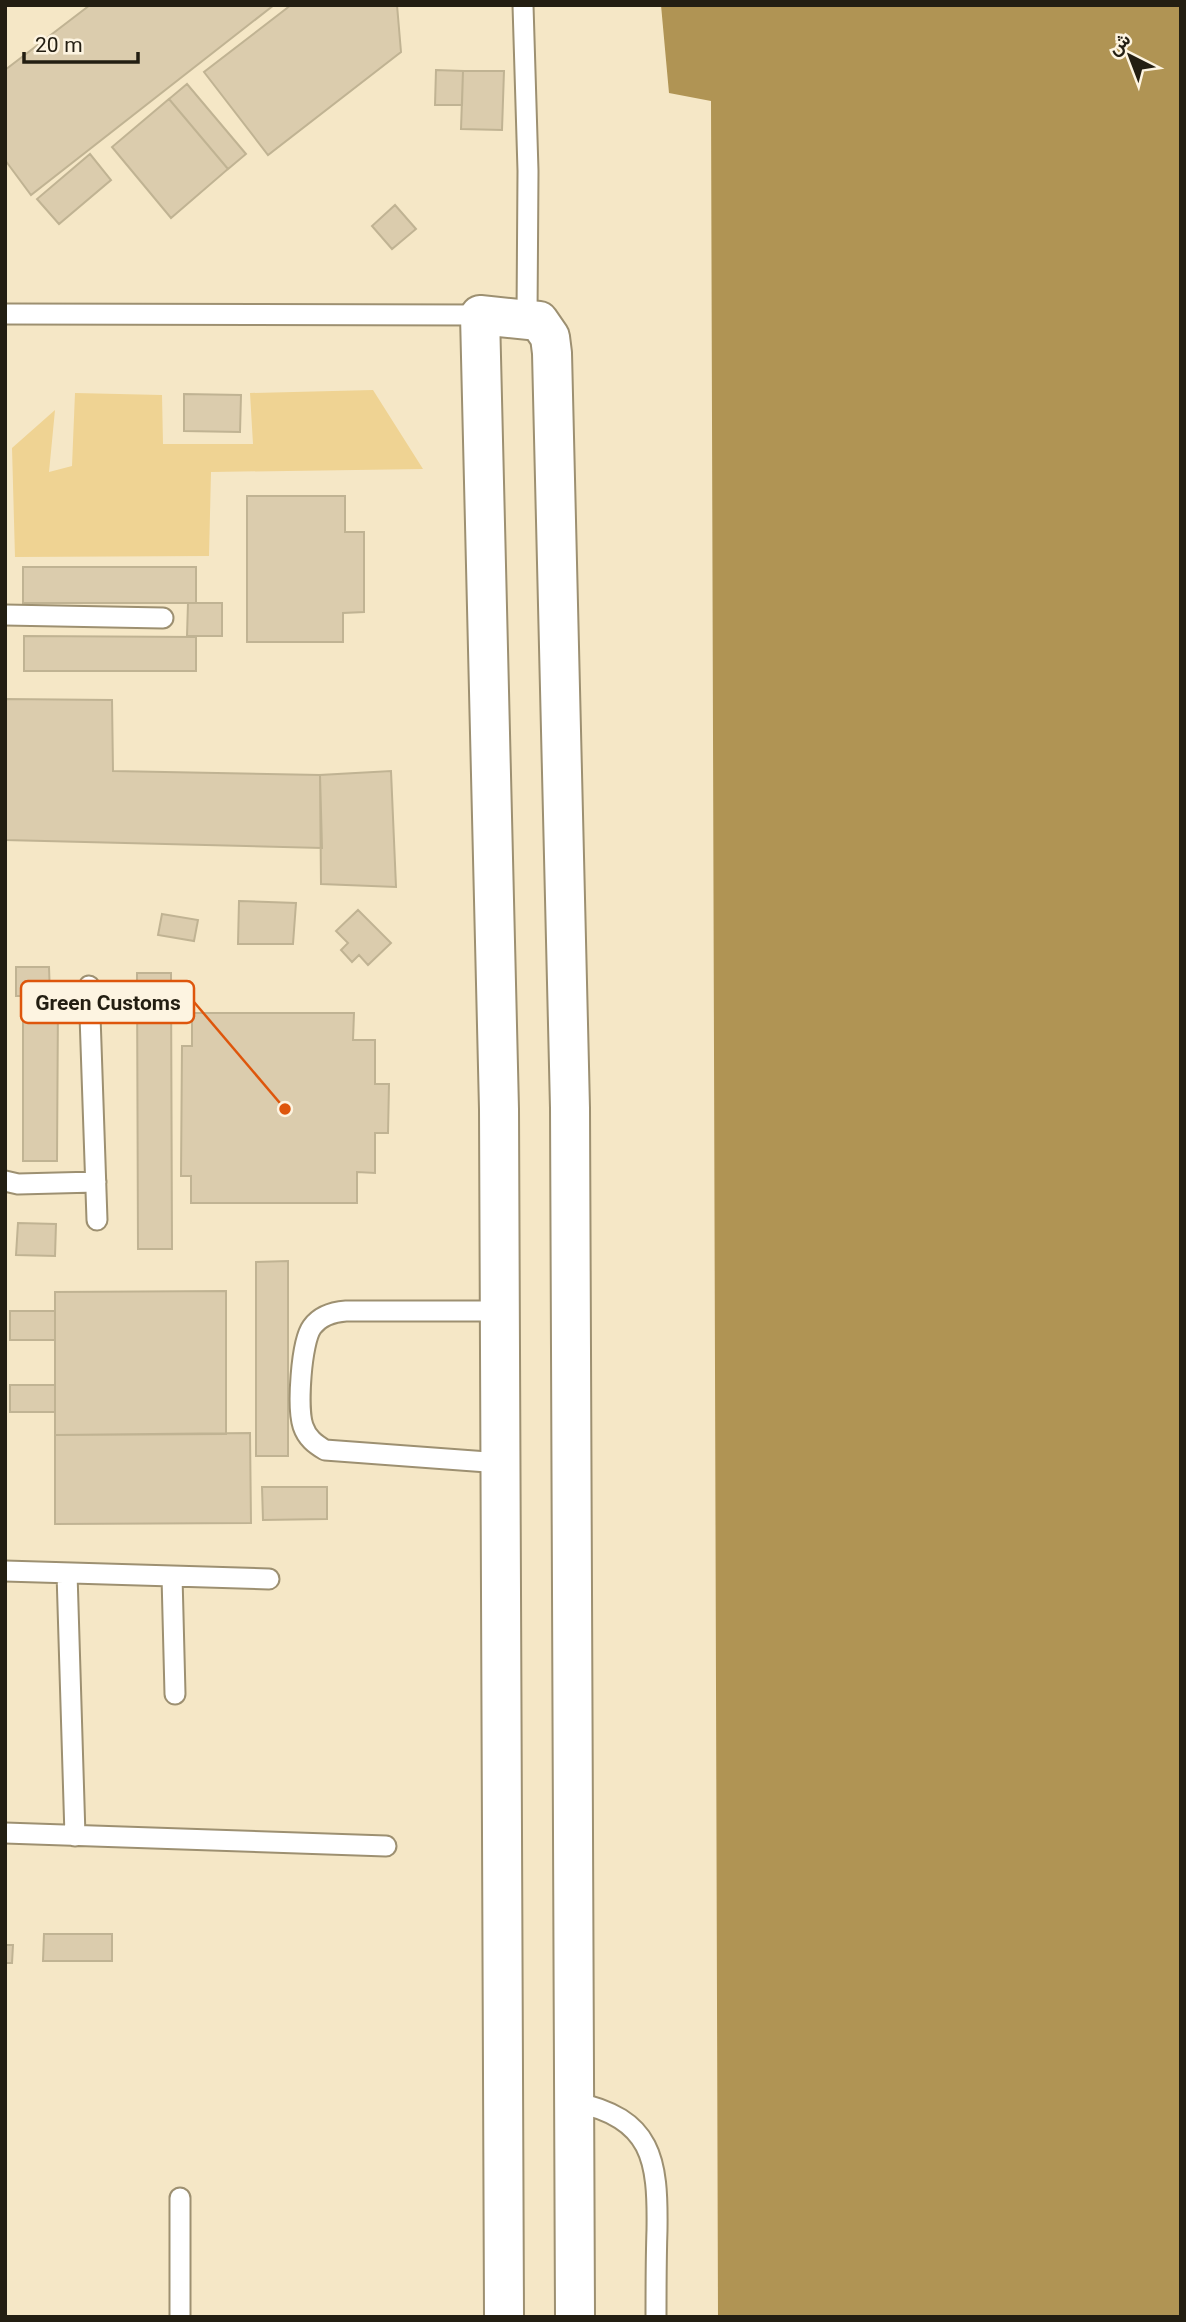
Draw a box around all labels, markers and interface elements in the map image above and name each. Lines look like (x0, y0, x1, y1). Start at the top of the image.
scale bar (24, 21, 138, 65)
north arrow (1095, 21, 1165, 91)
text: ش (1102, 27, 1139, 64)
text: 20 m (35, 30, 83, 63)
callout: Green Customs (21, 981, 194, 1023)
text: Green Customs (35, 988, 181, 1021)

